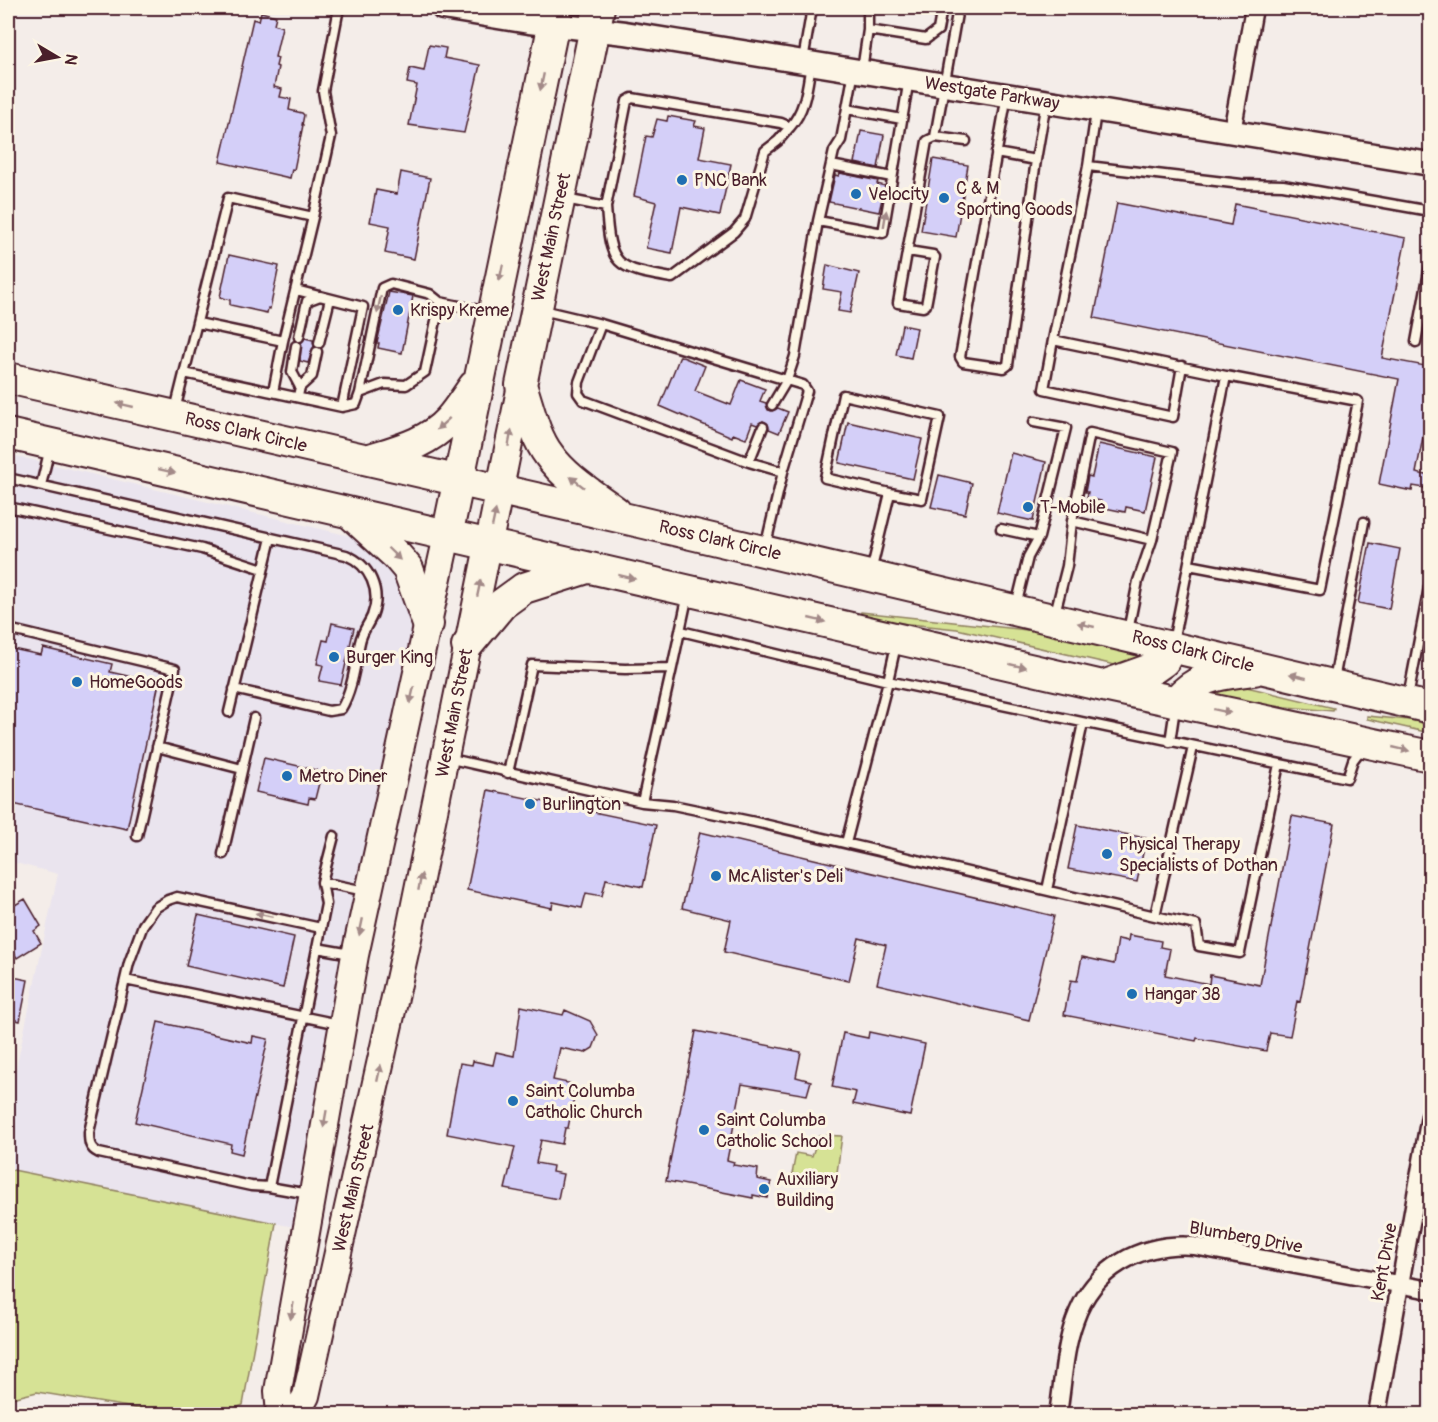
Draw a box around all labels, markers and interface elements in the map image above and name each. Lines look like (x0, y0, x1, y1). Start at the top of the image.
north arrow (27, 27, 87, 87)
text: N (60, 52, 82, 67)
street label: Westgate Parkway (923, 71, 1061, 116)
one-way arrow (536, 73, 546, 91)
place label: PNC Bank (694, 169, 767, 192)
street label: West Main Street (527, 170, 576, 303)
marker: PNC Bank (675, 173, 689, 187)
place label: C & M Sporting Goods (956, 177, 1073, 221)
place label: Velocity (868, 183, 929, 206)
marker: Velocity (849, 187, 863, 201)
marker: C & M Sporting Goods (937, 191, 951, 205)
one-way arrow (881, 210, 890, 229)
one-way arrow (496, 263, 505, 282)
one-way arrow (374, 296, 383, 315)
place label: Krispy Kreme (410, 299, 509, 322)
marker: Krispy Kreme (391, 303, 405, 317)
one-way arrow (115, 400, 134, 409)
street label: Ross Clark Circle (183, 407, 309, 458)
one-way arrow (436, 417, 451, 431)
one-way arrow (506, 428, 515, 447)
one-way arrow (157, 467, 176, 477)
one-way arrow (569, 476, 585, 489)
place label: T-Mobile (1040, 496, 1106, 519)
marker: T-Mobile (1021, 500, 1035, 514)
one-way arrow (489, 509, 499, 527)
street label: Ross Clark Circle (657, 515, 783, 566)
one-way arrow (386, 547, 401, 561)
one-way arrow (618, 572, 636, 582)
one-way arrow (475, 578, 484, 597)
one-way arrow (808, 616, 827, 625)
one-way arrow (1077, 620, 1095, 630)
street label: Ross Clark Circle (1130, 625, 1256, 678)
place label: Burger King (346, 646, 433, 669)
street label: West Main Street (431, 646, 478, 779)
marker: Burger King (327, 650, 341, 664)
one-way arrow (1009, 662, 1028, 671)
place label: HomeGoods (89, 671, 183, 694)
one-way arrow (1288, 671, 1307, 680)
marker: HomeGoods (70, 675, 84, 689)
one-way arrow (407, 686, 416, 705)
one-way arrow (1213, 707, 1232, 716)
one-way arrow (1392, 745, 1410, 755)
place label: Metro Diner (299, 765, 388, 788)
marker: Metro Diner (280, 769, 294, 783)
place label: Burlington (542, 793, 621, 816)
marker: Burlington (523, 797, 537, 811)
place label: Physical Therapy Specialists of Dothan (1119, 833, 1278, 877)
marker: Physical Therapy Specialists of Dothan (1100, 847, 1114, 861)
place label: McAlister's Deli (728, 865, 843, 888)
marker: McAlister's Deli (709, 869, 723, 883)
one-way arrow (415, 873, 425, 891)
one-way arrow (255, 910, 274, 919)
one-way arrow (355, 918, 365, 936)
place label: Hangar 38 (1144, 983, 1220, 1006)
marker: Hangar 38 (1125, 987, 1139, 1001)
one-way arrow (375, 1063, 384, 1082)
place label: Saint Columba Catholic Church (525, 1080, 642, 1124)
marker: Saint Columba Catholic Church (506, 1094, 520, 1108)
one-way arrow (321, 1109, 330, 1128)
place label: Saint Columba Catholic School (716, 1109, 833, 1153)
street label: West Main Street (328, 1121, 380, 1254)
marker: Saint Columba Catholic School (697, 1123, 711, 1137)
place label: Auxiliary Building (776, 1168, 839, 1212)
marker: Auxiliary Building (757, 1182, 771, 1196)
street label: Blumberg Drive (1188, 1216, 1304, 1259)
street label: Kent Drive (1366, 1221, 1403, 1303)
one-way arrow (287, 1301, 296, 1320)

